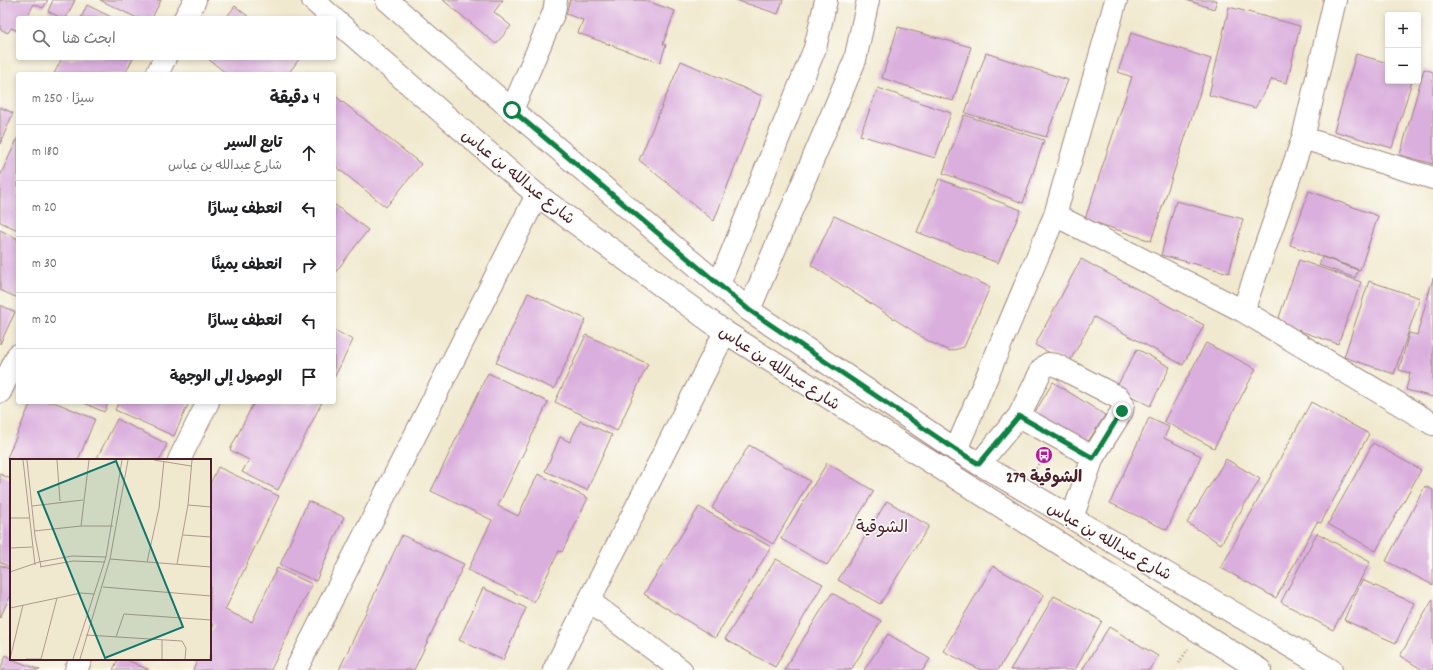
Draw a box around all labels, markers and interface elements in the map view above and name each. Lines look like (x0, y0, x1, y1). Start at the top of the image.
map controls (1385, 12, 1421, 84)
button: + (1385, 12, 1421, 48)
search box (16, 16, 336, 60)
icon: search (30, 27, 52, 49)
text: ابحث هنا (62, 29, 116, 51)
button: − (1385, 48, 1421, 84)
text: 4 دقيقة (270, 88, 320, 112)
text: سيرًا · 250 m (32, 90, 94, 109)
route start (503, 101, 521, 119)
street label: شارع عبدالله بن عباس (456, 125, 579, 231)
text: تابع السير (225, 133, 282, 155)
icon: ahead (298, 142, 320, 164)
text: 180 m (32, 143, 59, 162)
text: شارع عبدالله بن عباس (168, 157, 282, 176)
icon: left (298, 198, 320, 220)
text: 20 m (32, 199, 57, 218)
text: انعطف يسارًا (208, 199, 282, 221)
icon: right (298, 254, 320, 276)
text: 30 m (32, 255, 57, 274)
text: انعطف يمينًا (212, 255, 282, 277)
icon: left (298, 310, 320, 332)
text: 20 m (32, 311, 57, 330)
text: انعطف يسارًا (208, 311, 282, 333)
street label: شارع عبدالله بن عباس (714, 321, 844, 417)
icon: arrive (298, 366, 320, 388)
text: الوصول إلى الوجهة (170, 367, 282, 389)
route end (1113, 402, 1131, 420)
bus stop icon: الشوقية 279 (1034, 445, 1054, 465)
inset map (10, 459, 211, 660)
place label: الشوقية 279 (1006, 467, 1082, 490)
street label: شارع عبدالله بن عباس (1042, 497, 1175, 587)
district label: الشوقية (856, 517, 908, 541)

